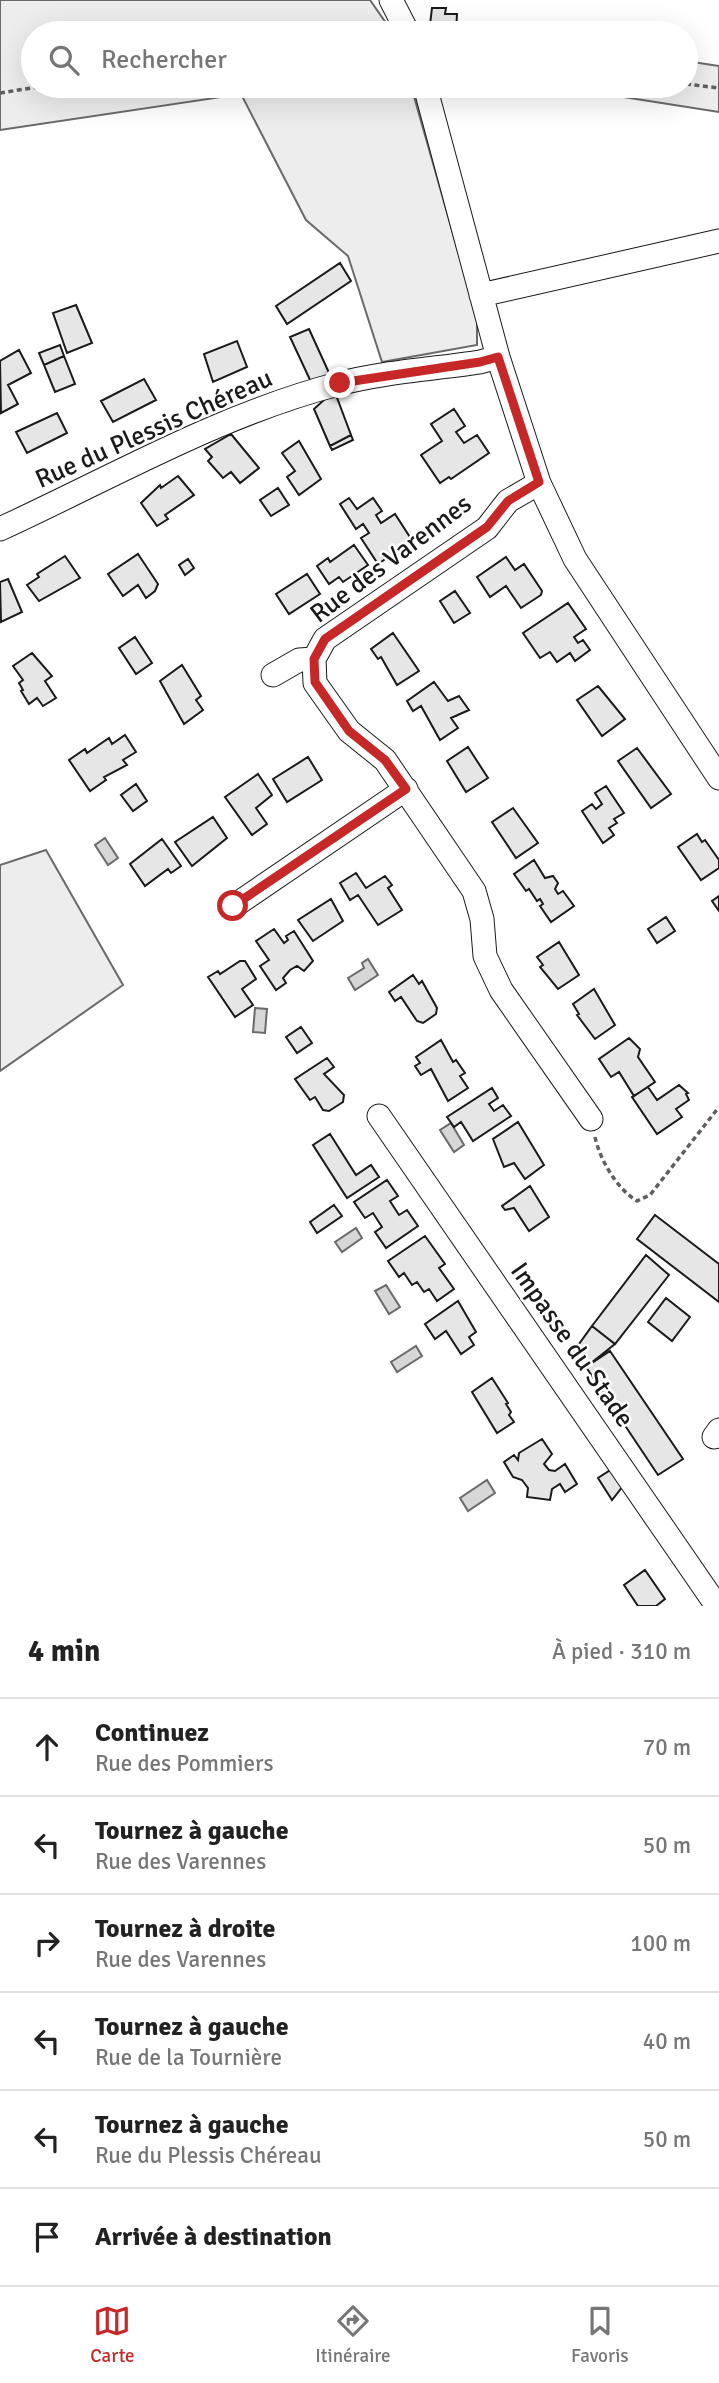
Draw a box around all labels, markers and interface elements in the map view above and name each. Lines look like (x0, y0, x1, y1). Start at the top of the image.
search box (21, 21, 698, 98)
icon: search (45, 41, 83, 79)
text: Rechercher (101, 44, 227, 76)
street label: Rue du Plessis Chéreau (31, 362, 277, 496)
route end (324, 367, 355, 398)
street label: Rue des Varennes (304, 488, 478, 630)
route start (217, 890, 248, 921)
street label: Impasse du Stade (503, 1256, 641, 1434)
text: 4 min (28, 1633, 100, 1670)
text: À pied · 310 m (552, 1637, 691, 1666)
text: Continuez (95, 1717, 209, 1749)
icon: ahead (28, 1728, 66, 1766)
text: 70 m (643, 1733, 691, 1762)
text: Rue des Pommiers (95, 1749, 274, 1778)
text: Tournez à gauche (95, 1815, 289, 1847)
icon: left (28, 1826, 66, 1864)
text: 50 m (643, 1831, 691, 1860)
text: Rue des Varennes (95, 1847, 266, 1876)
text: Tournez à droite (95, 1913, 275, 1945)
icon: right (28, 1924, 66, 1962)
text: 100 m (630, 1929, 691, 1958)
text: Rue des Varennes (95, 1945, 266, 1974)
text: Tournez à gauche (95, 2011, 289, 2043)
icon: left (28, 2022, 66, 2060)
text: 40 m (643, 2027, 691, 2056)
text: Rue de la Tournière (95, 2043, 282, 2072)
text: Tournez à gauche (95, 2109, 289, 2141)
icon: left (28, 2120, 66, 2158)
text: 50 m (643, 2125, 691, 2154)
text: Rue du Plessis Chéreau (95, 2141, 322, 2170)
icon: arrive (28, 2218, 66, 2256)
text: Arrivée à destination (95, 2221, 332, 2253)
tab: Carte (90, 2302, 135, 2368)
tab: Itinéraire (315, 2302, 390, 2368)
tab: Favoris (571, 2302, 629, 2368)

